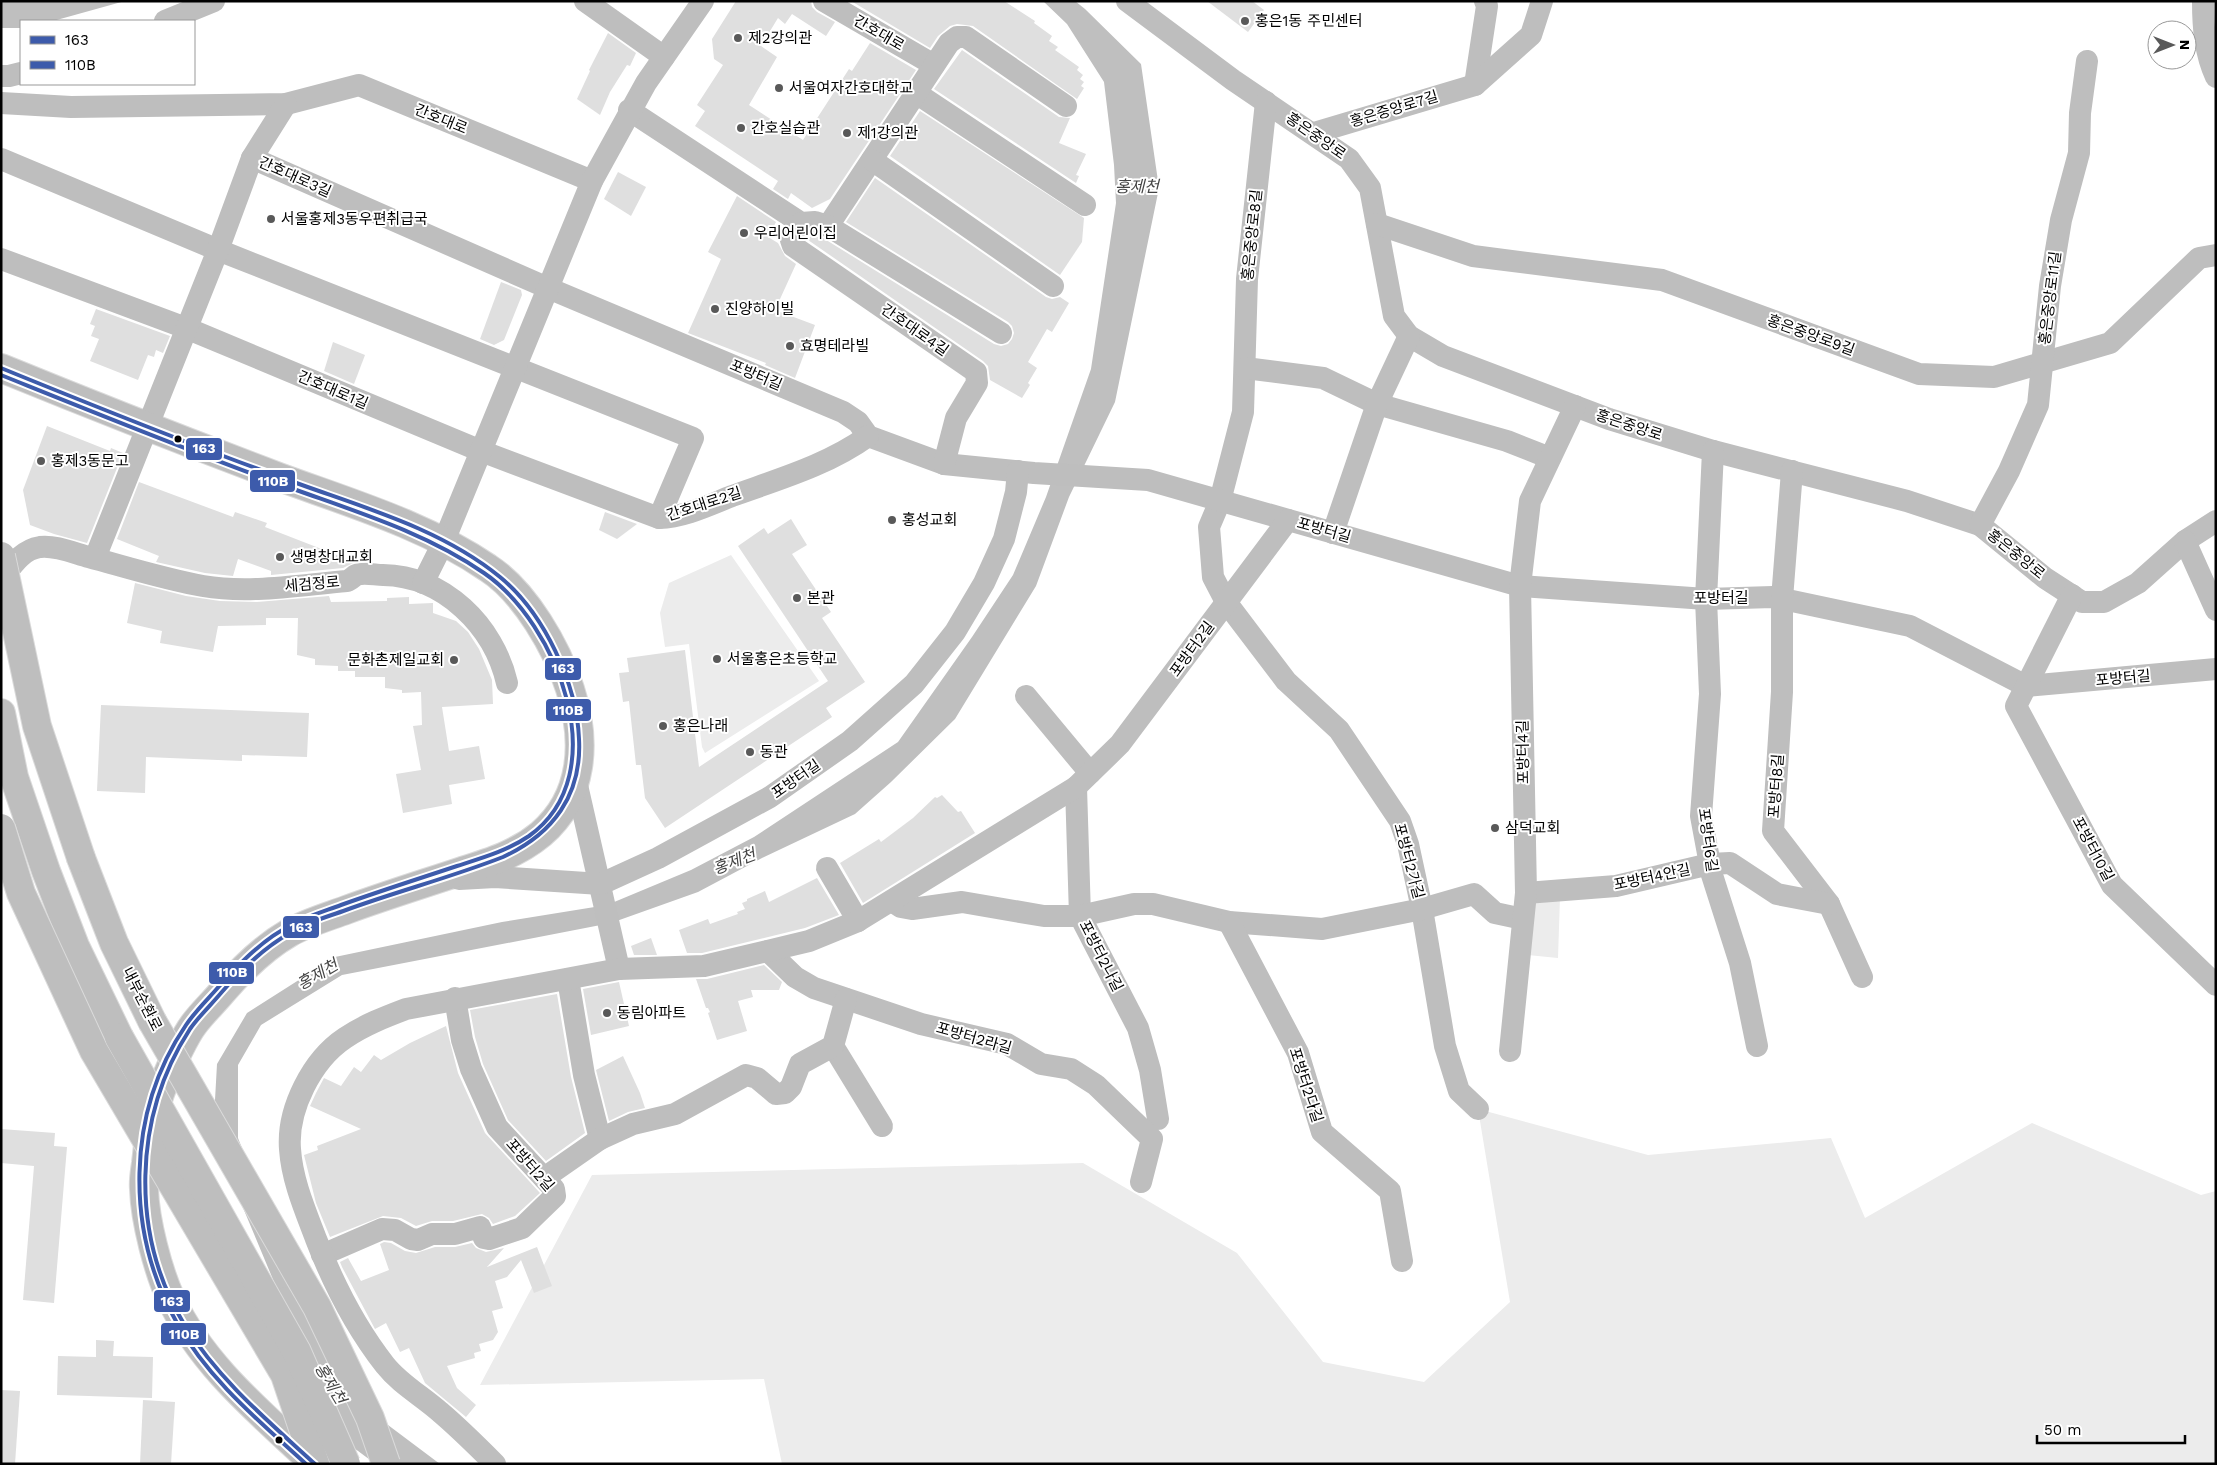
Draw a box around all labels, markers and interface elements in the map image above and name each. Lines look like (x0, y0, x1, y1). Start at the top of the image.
street label: 간호대로 (851, 11, 907, 55)
place label: 홍은1동 주민센터 (1255, 12, 1363, 30)
marker: 홍은1동 주민센터 (1239, 15, 1251, 27)
legend (20, 20, 195, 85)
north arrow (2147, 20, 2197, 70)
place label: 제2강의관 (748, 29, 812, 47)
text: 163 (65, 31, 89, 49)
marker: 제2강의관 (732, 32, 744, 44)
text: N (2177, 40, 2193, 50)
text: 110B (65, 56, 96, 74)
place label: 서울여자간호대학교 (789, 79, 913, 97)
marker: 서울여자간호대학교 (773, 82, 785, 94)
street label: 홍은중앙로7길 (1348, 87, 1440, 131)
street label: 간호대로 (412, 100, 470, 138)
street label: 홍은중앙로 (1283, 109, 1349, 163)
place label: 간호실습관 (751, 119, 820, 137)
marker: 간호실습관 (735, 122, 747, 134)
place label: 제1강의관 (857, 124, 918, 142)
marker: 제1강의관 (841, 127, 853, 139)
street label: 간호대로3길 (256, 153, 334, 201)
water label: 홍제천 (1115, 177, 1161, 196)
street label: 홍은중앙로8길 (1238, 188, 1266, 282)
place label: 서울홍제3동우편취급국 (281, 210, 428, 228)
marker: 서울홍제3동우편취급국 (265, 213, 277, 225)
place label: 우리어린이집 (754, 224, 837, 242)
marker: 우리어린이집 (738, 227, 750, 239)
street label: 홍은중앙로11길 (2035, 250, 2065, 346)
place label: 진양하이빌 (725, 300, 794, 318)
street label: 간호대로4길 (878, 300, 952, 360)
marker: 진양하이빌 (709, 303, 721, 315)
street label: 홍은중앙로9길 (1765, 311, 1857, 359)
place label: 효명테라빌 (800, 337, 869, 355)
marker: 효명테라빌 (784, 340, 796, 352)
street label: 포방터길 (727, 356, 785, 394)
street label: 간호대로1길 (295, 367, 371, 413)
street label: 홍은중앙로 (1593, 406, 1665, 444)
unlabelled marker (173, 434, 183, 444)
line badge: 163 (185, 437, 223, 461)
text: 163 (193, 440, 215, 456)
place label: 홍제3동문고 (51, 452, 129, 470)
marker: 홍제3동문고 (35, 455, 47, 467)
line badge: 110B (249, 469, 296, 493)
text: 110B (258, 473, 289, 489)
street label: 간호대로2길 (664, 483, 744, 525)
place label: 홍성교회 (902, 511, 957, 529)
marker: 홍성교회 (886, 514, 898, 526)
street label: 포방터길 (1295, 514, 1353, 546)
street label: 홍은중앙로 (1984, 525, 2048, 583)
place label: 생명창대교회 (290, 548, 373, 566)
marker: 생명창대교회 (274, 551, 286, 563)
street label: 세검정로 (284, 573, 340, 595)
place label: 본관 (807, 589, 835, 607)
street label: 포방터길 (1693, 589, 1749, 607)
marker: 본관 (791, 592, 803, 604)
street label: 포방터2길 (1166, 618, 1218, 680)
place label: 서울홍은초등학교 (727, 650, 837, 668)
place label: 문화촌제일교회 (347, 651, 444, 669)
marker: 서울홍은초등학교 (711, 653, 723, 665)
marker: 문화촌제일교회 (448, 654, 460, 666)
line badge: 163 (544, 657, 582, 681)
text: 163 (552, 660, 574, 676)
street label: 포방터길 (2095, 667, 2151, 689)
line badge: 110B (545, 698, 592, 722)
text: 110B (553, 702, 584, 718)
place label: 홍은나래 (673, 717, 728, 735)
marker: 홍은나래 (657, 720, 669, 732)
street label: 포방터4길 (1513, 720, 1533, 784)
place label: 동관 (760, 743, 788, 761)
marker: 동관 (744, 746, 756, 758)
street label: 포방터8길 (1765, 753, 1787, 819)
street label: 포방터길 (768, 756, 824, 802)
street label: 포방터6길 (1695, 807, 1721, 873)
street label: 포방터10길 (2069, 814, 2117, 884)
place label: 삼덕교회 (1505, 819, 1560, 837)
street label: 포방터2가길 (1390, 821, 1428, 901)
marker: 삼덕교회 (1489, 822, 1501, 834)
water label: 홍제천 (710, 844, 760, 878)
street label: 포방터4안길 (1612, 860, 1692, 894)
line badge: 163 (282, 915, 320, 939)
street label: 포방터2나길 (1075, 917, 1127, 995)
text: 163 (290, 919, 312, 935)
water label: 홍제천 (293, 954, 343, 994)
line badge: 110B (208, 961, 255, 985)
street label: 내부순환로 (118, 964, 166, 1034)
text: 110B (217, 964, 248, 980)
place label: 동림아파트 (617, 1004, 686, 1022)
marker: 동림아파트 (601, 1007, 613, 1019)
street label: 포방터2라길 (934, 1019, 1014, 1057)
street label: 포방터2다길 (1285, 1045, 1327, 1125)
street label: 포방터2길 (502, 1135, 558, 1195)
line badge: 163 (153, 1289, 191, 1313)
text: 163 (161, 1293, 183, 1309)
line badge: 110B (160, 1322, 207, 1346)
text: 110B (169, 1326, 200, 1342)
water label: 홍제천 (311, 1359, 351, 1409)
scale bar (2037, 1412, 2184, 1444)
text: 50 m (2044, 1421, 2081, 1439)
unlabelled marker (274, 1435, 284, 1445)

